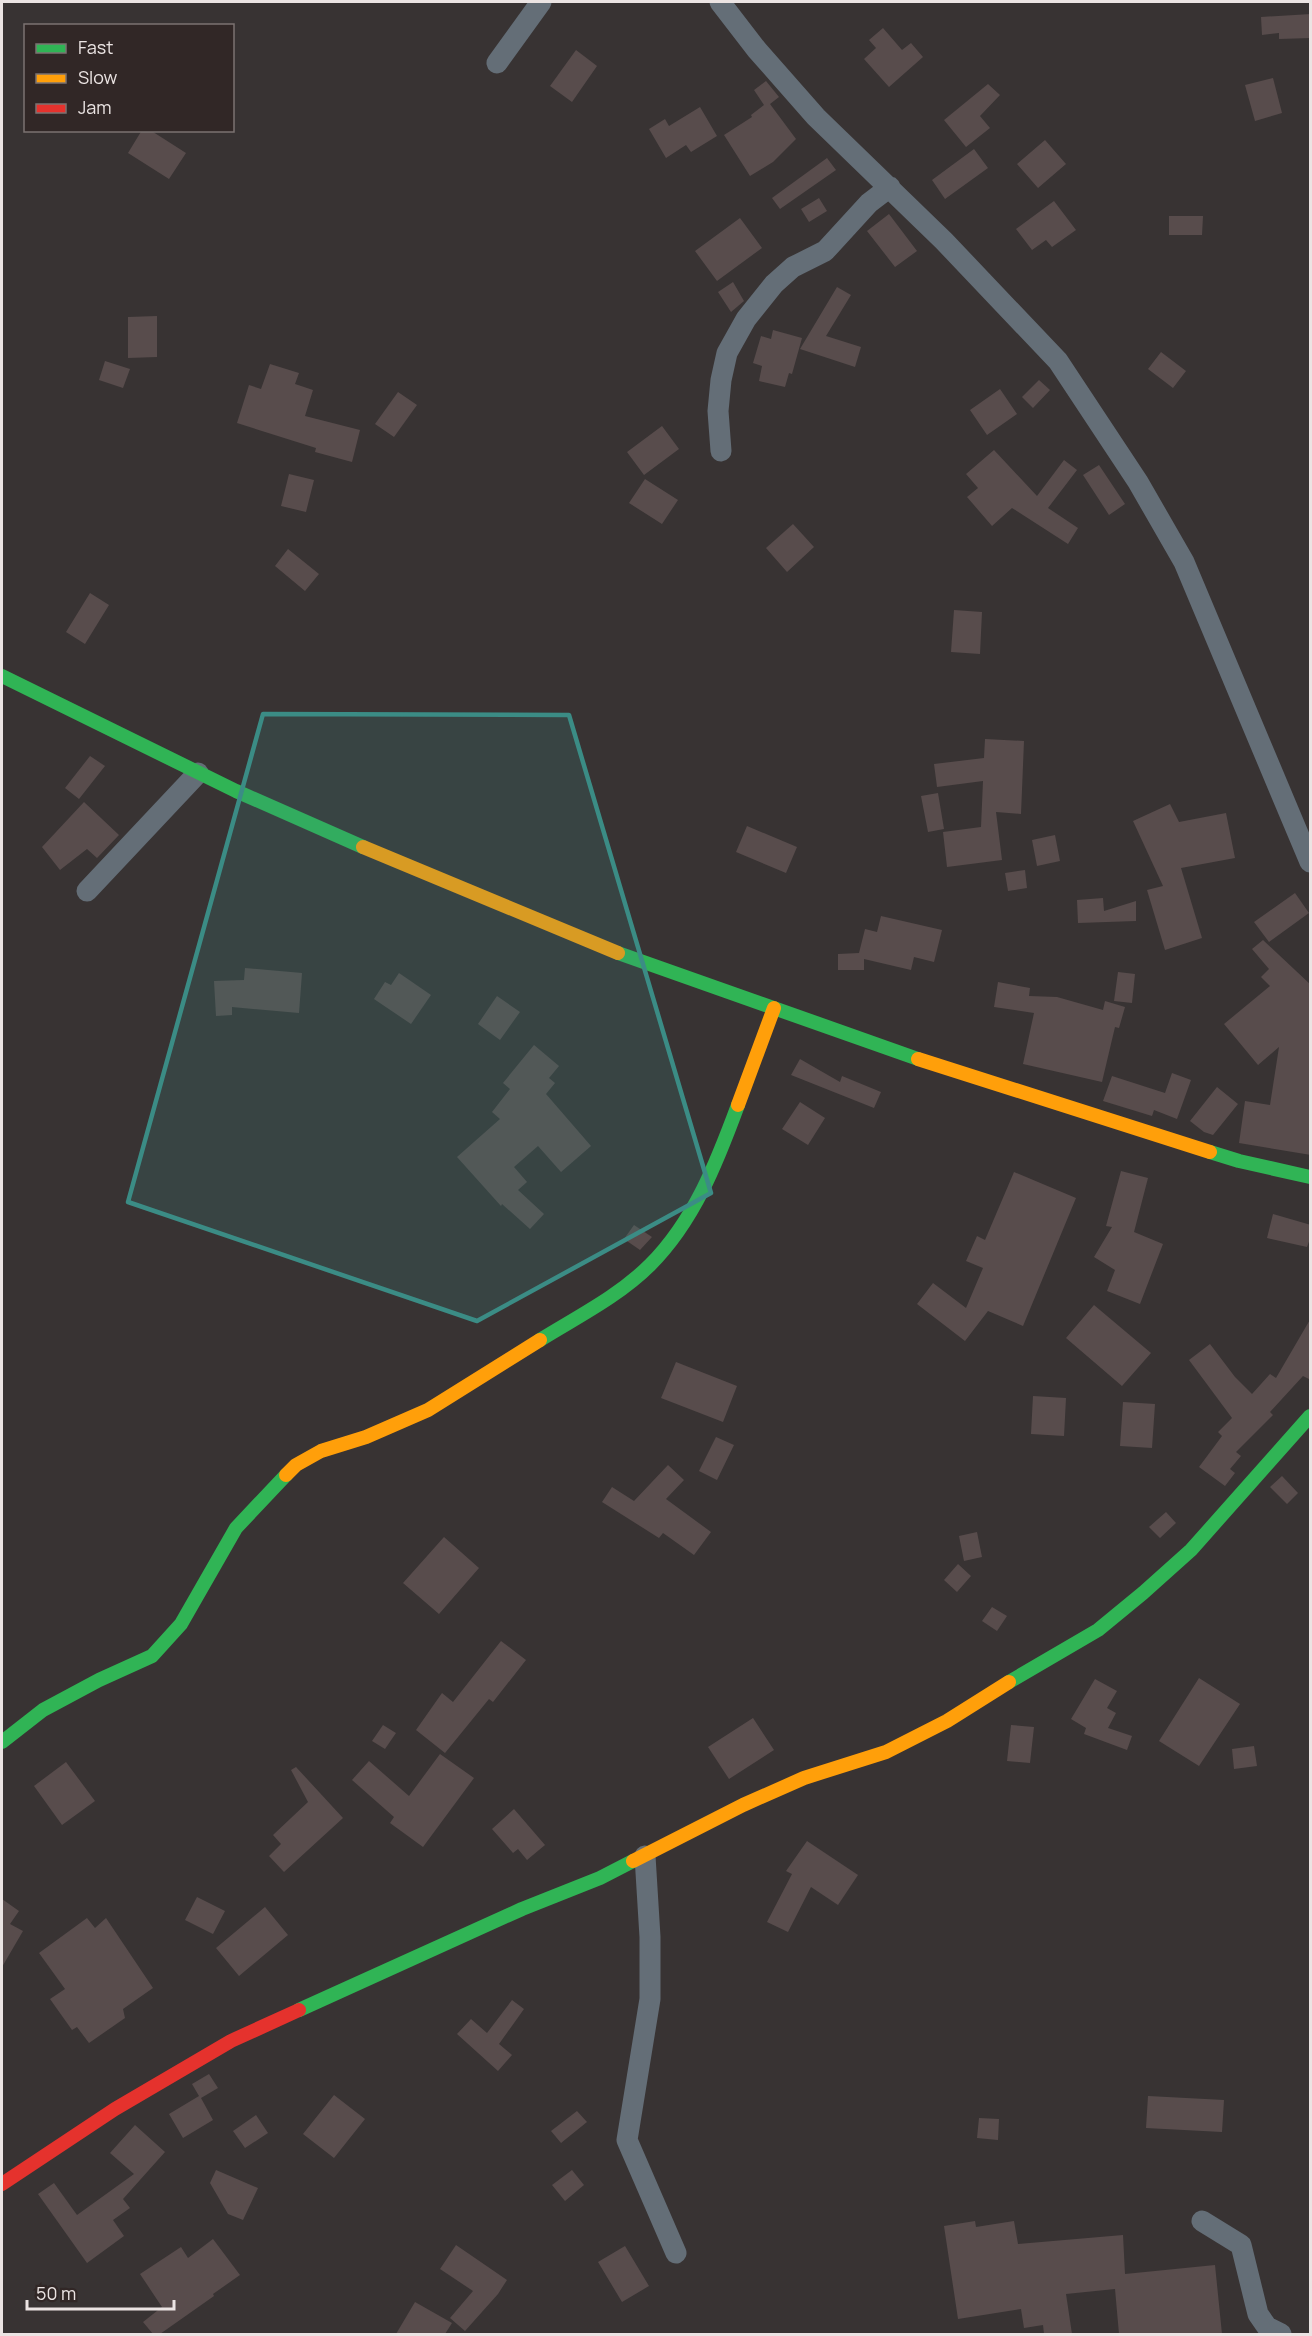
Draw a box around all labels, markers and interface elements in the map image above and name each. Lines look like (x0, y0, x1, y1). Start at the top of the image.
legend (24, 24, 234, 132)
text: Fast (78, 35, 113, 59)
text: Slow (78, 65, 118, 89)
text: Jam (78, 95, 112, 119)
scale bar (27, 2273, 174, 2311)
text: 50 m (36, 2281, 76, 2305)

